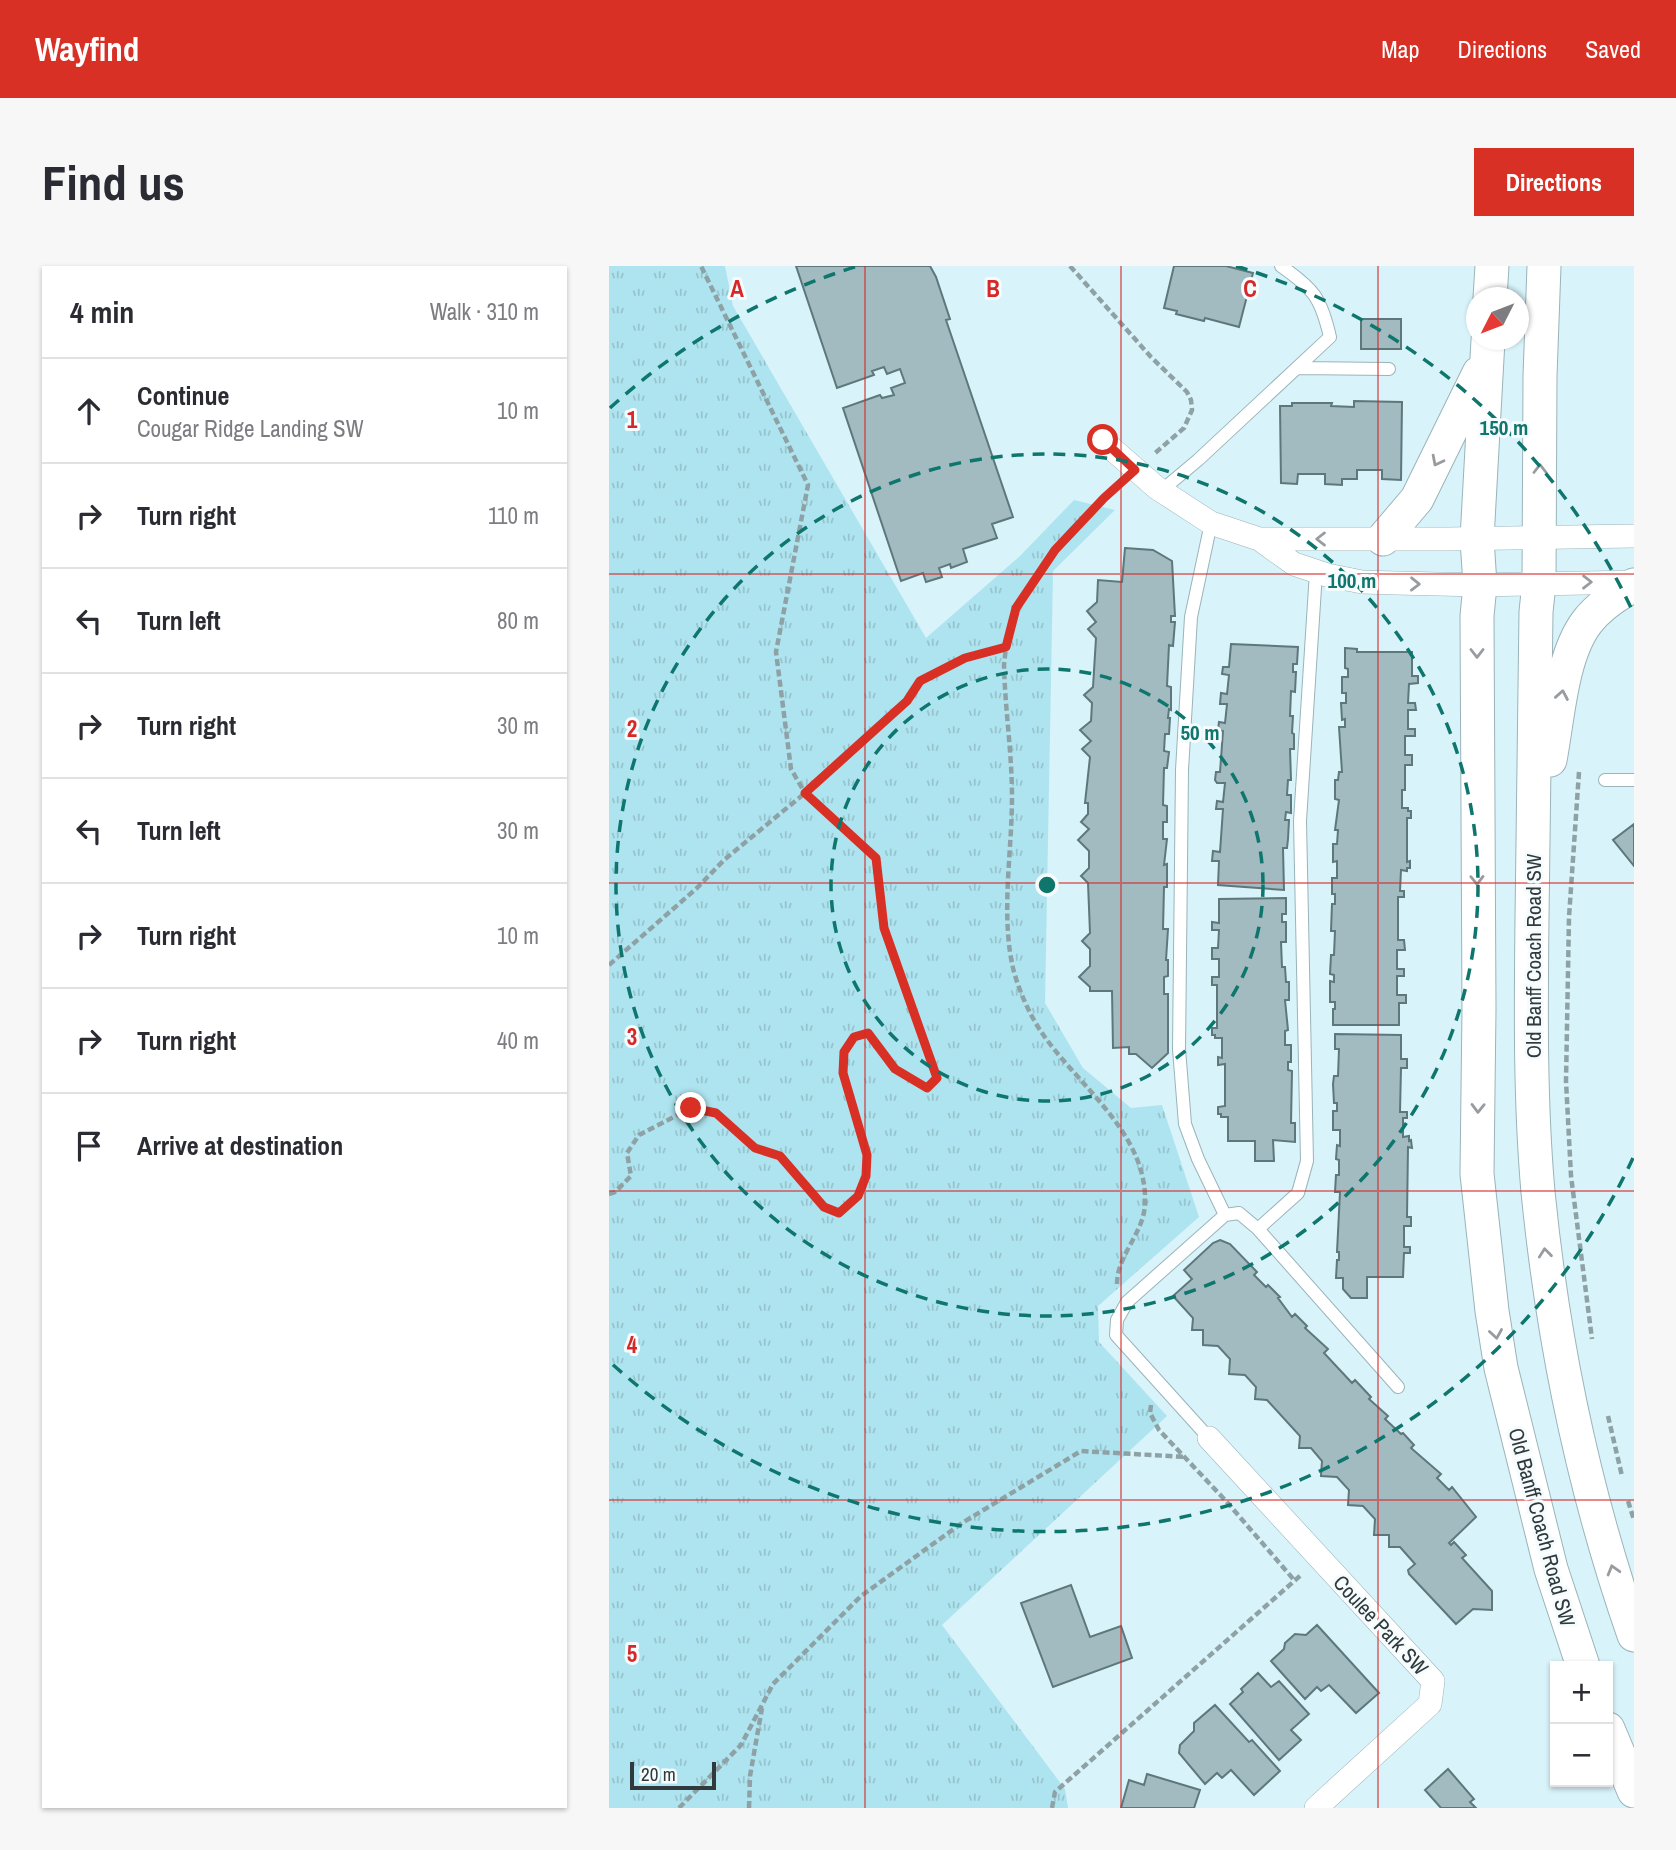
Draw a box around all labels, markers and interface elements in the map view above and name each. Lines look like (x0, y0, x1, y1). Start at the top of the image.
text: Wayfind (35, 27, 139, 71)
text: Map (1381, 33, 1419, 65)
text: Directions (1457, 33, 1547, 65)
text: Saved (1585, 33, 1641, 65)
button: Directions (1474, 148, 1634, 216)
text: Find us (42, 149, 185, 215)
text: A (730, 273, 744, 304)
text: B (986, 273, 1000, 304)
text: C (1243, 273, 1257, 304)
north arrow (1466, 287, 1529, 350)
text: 4 min (70, 292, 134, 332)
text: Walk · 310 m (430, 296, 539, 327)
text: Continue (137, 378, 229, 413)
icon: ahead (70, 392, 108, 430)
text: 10 m (497, 395, 539, 426)
text: 1 (627, 404, 638, 435)
text: Cougar Ridge Landing SW (137, 413, 363, 444)
text: 150 m (1480, 413, 1528, 442)
route start (1087, 424, 1118, 455)
one-way arrow (1431, 454, 1445, 466)
one-way arrow (1532, 463, 1548, 474)
icon: right (70, 497, 108, 535)
text: Turn right (137, 498, 236, 533)
text: 110 m (488, 500, 539, 531)
one-way arrow (1315, 531, 1325, 547)
text: 100 m (1328, 566, 1376, 595)
one-way arrow (1582, 574, 1592, 590)
one-way arrow (1409, 576, 1420, 591)
icon: left (70, 602, 108, 640)
text: Turn left (137, 603, 221, 638)
text: 80 m (497, 605, 539, 636)
one-way arrow (1469, 648, 1485, 658)
one-way arrow (1554, 689, 1569, 701)
icon: right (70, 707, 108, 745)
text: Turn right (137, 708, 236, 743)
text: 30 m (497, 710, 539, 741)
text: 2 (627, 713, 637, 744)
text: 50 m (1180, 718, 1220, 747)
icon: left (70, 812, 108, 850)
text: Turn left (137, 813, 221, 848)
text: 30 m (497, 815, 539, 846)
street label: Old Banff Coach Road SW (1519, 853, 1548, 1058)
centre of rings (1035, 873, 1059, 897)
one-way arrow (1469, 875, 1485, 886)
icon: right (70, 917, 108, 955)
text: Turn right (137, 918, 236, 953)
text: 10 m (497, 920, 539, 951)
text: 3 (627, 1021, 637, 1052)
icon: right (70, 1022, 108, 1060)
text: Turn right (137, 1023, 236, 1058)
text: 40 m (497, 1025, 539, 1056)
route end (675, 1092, 706, 1123)
one-way arrow (1470, 1103, 1486, 1113)
icon: arrive (70, 1127, 108, 1165)
text: Arrive at destination (137, 1128, 343, 1163)
one-way arrow (1538, 1247, 1553, 1258)
one-way arrow (1488, 1328, 1503, 1340)
text: 4 (627, 1329, 638, 1360)
street label: Old Banff Coach Road SW (1502, 1424, 1583, 1630)
one-way arrow (1607, 1565, 1621, 1577)
street label: Coulee Park SW (1327, 1569, 1436, 1682)
text: 5 (627, 1638, 637, 1669)
map controls (1550, 1661, 1613, 1787)
button: + (1550, 1661, 1613, 1724)
button: − (1550, 1724, 1613, 1787)
scale bar (630, 1759, 716, 1791)
text: 20 m (641, 1761, 676, 1787)

